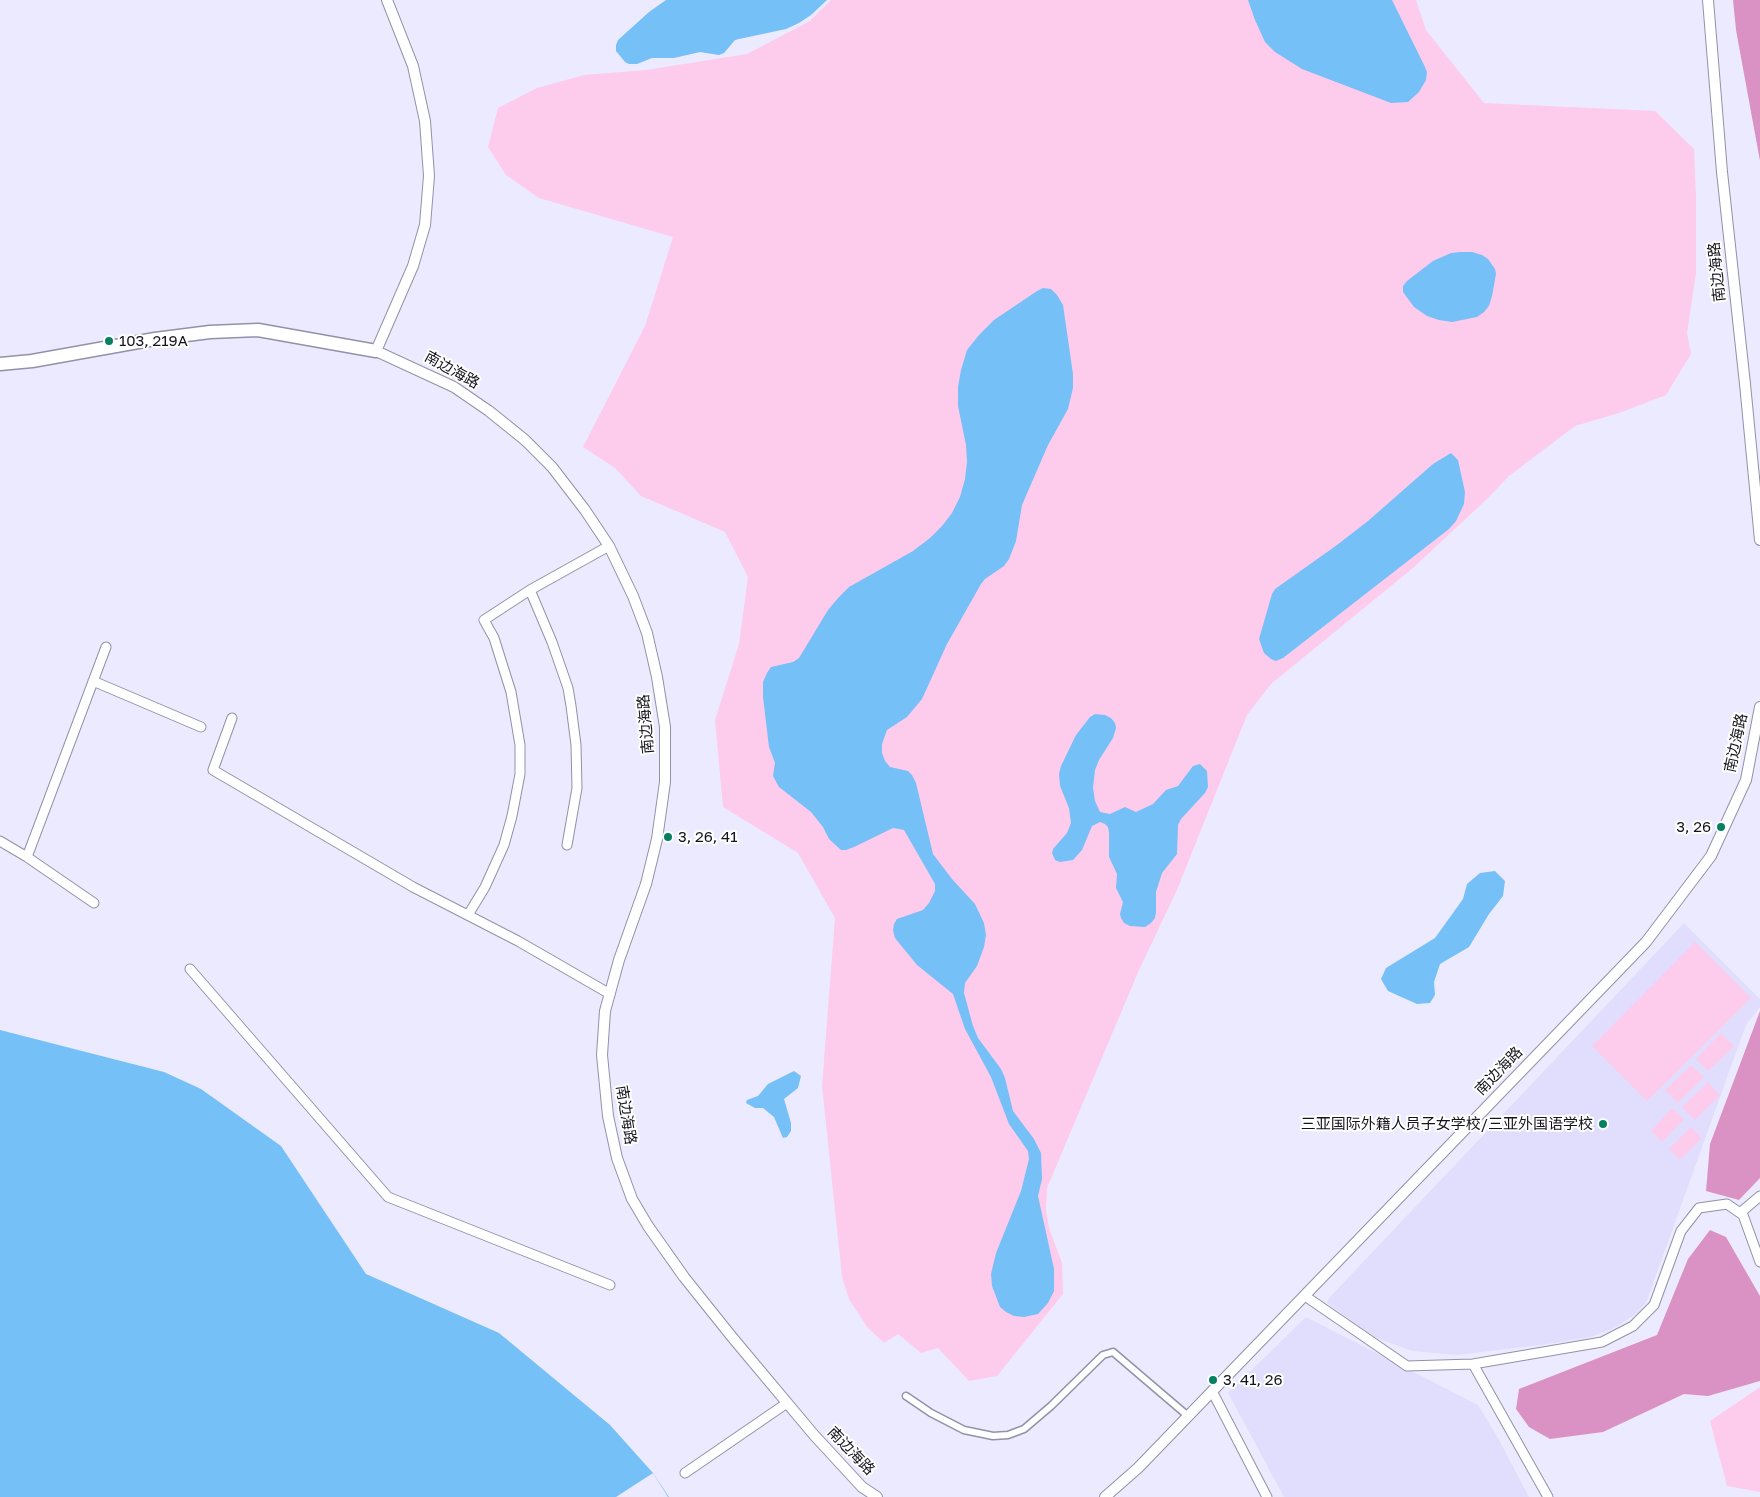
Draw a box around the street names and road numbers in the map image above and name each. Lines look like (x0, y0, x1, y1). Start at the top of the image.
street label: 南边海路 (1705, 241, 1729, 303)
street label: 南边海路 (421, 348, 483, 392)
street label: 南边海路 (634, 693, 658, 755)
street label: 南边海路 (1721, 712, 1751, 774)
street label: 南边海路 (1472, 1043, 1526, 1099)
street label: 南边海路 (612, 1084, 640, 1146)
street label: 南边海路 (824, 1423, 878, 1479)

